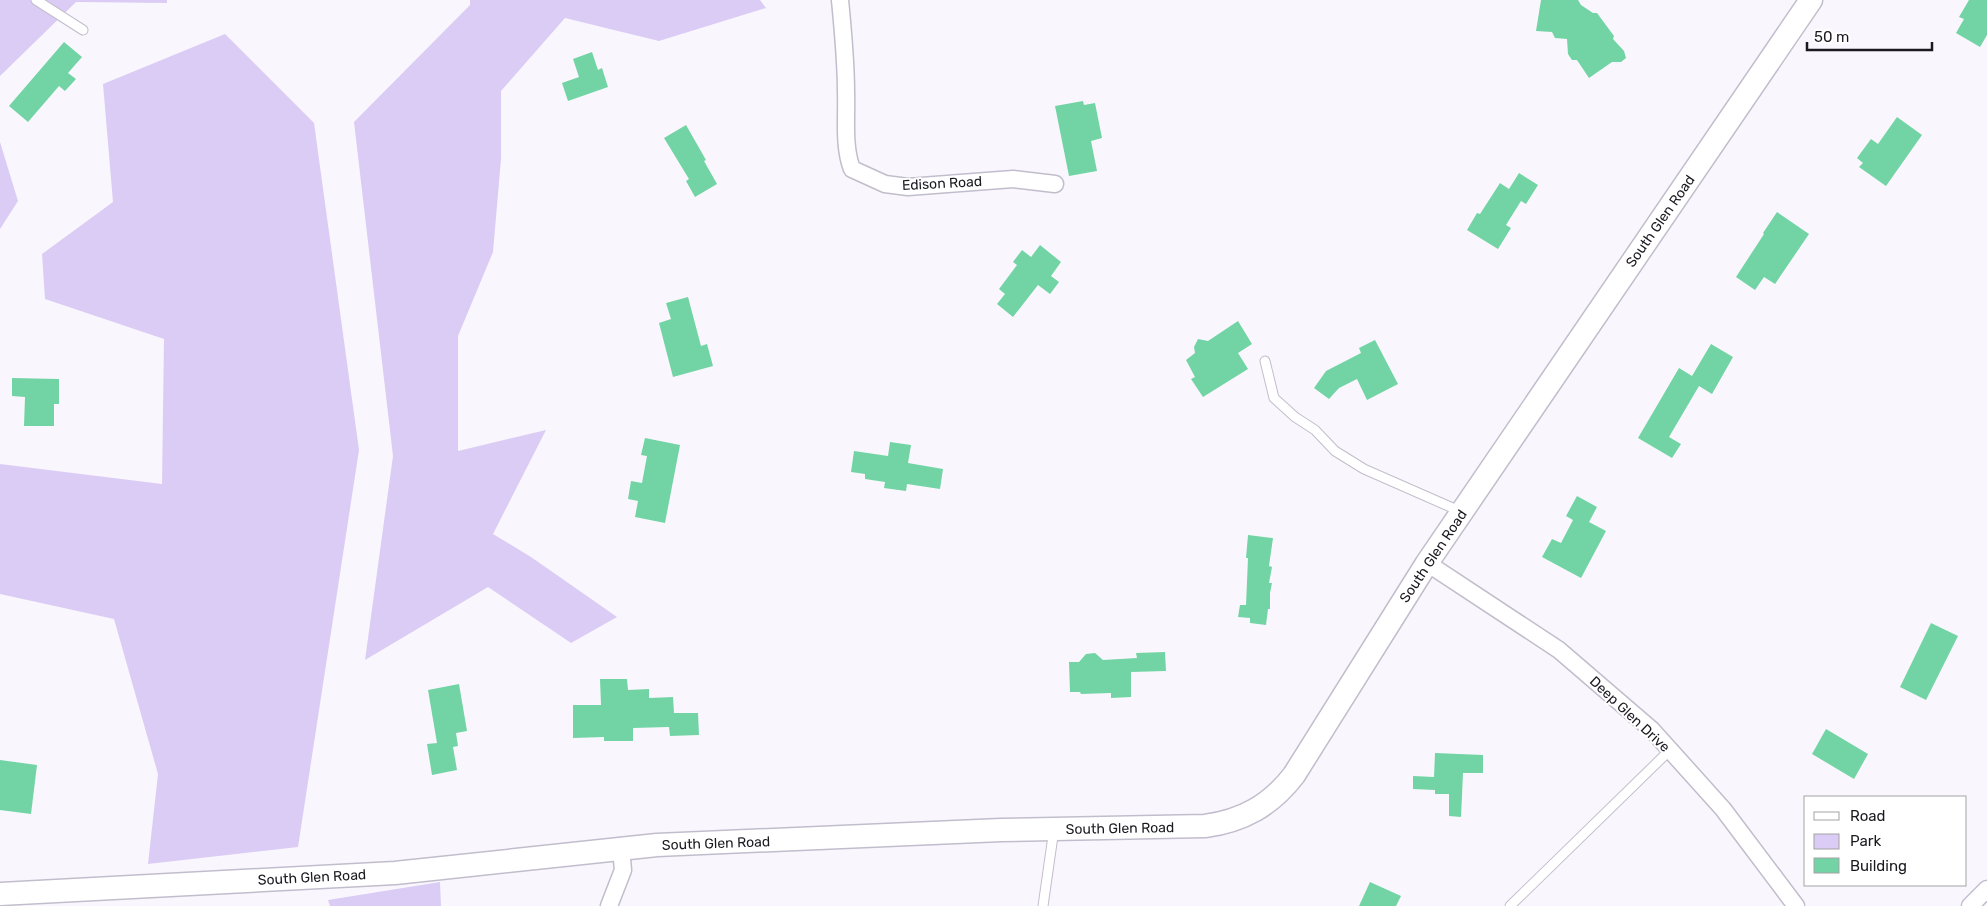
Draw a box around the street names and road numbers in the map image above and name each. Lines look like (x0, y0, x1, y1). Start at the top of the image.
street label: South Glen Road (1622, 172, 1698, 271)
street label: Edison Road (901, 173, 983, 194)
street label: South Glen Road (1396, 507, 1471, 606)
street label: Deep Glen Drive (1586, 673, 1673, 756)
street label: South Glen Road (1066, 819, 1174, 838)
street label: South Glen Road (662, 833, 771, 854)
street label: South Glen Road (257, 866, 367, 889)

